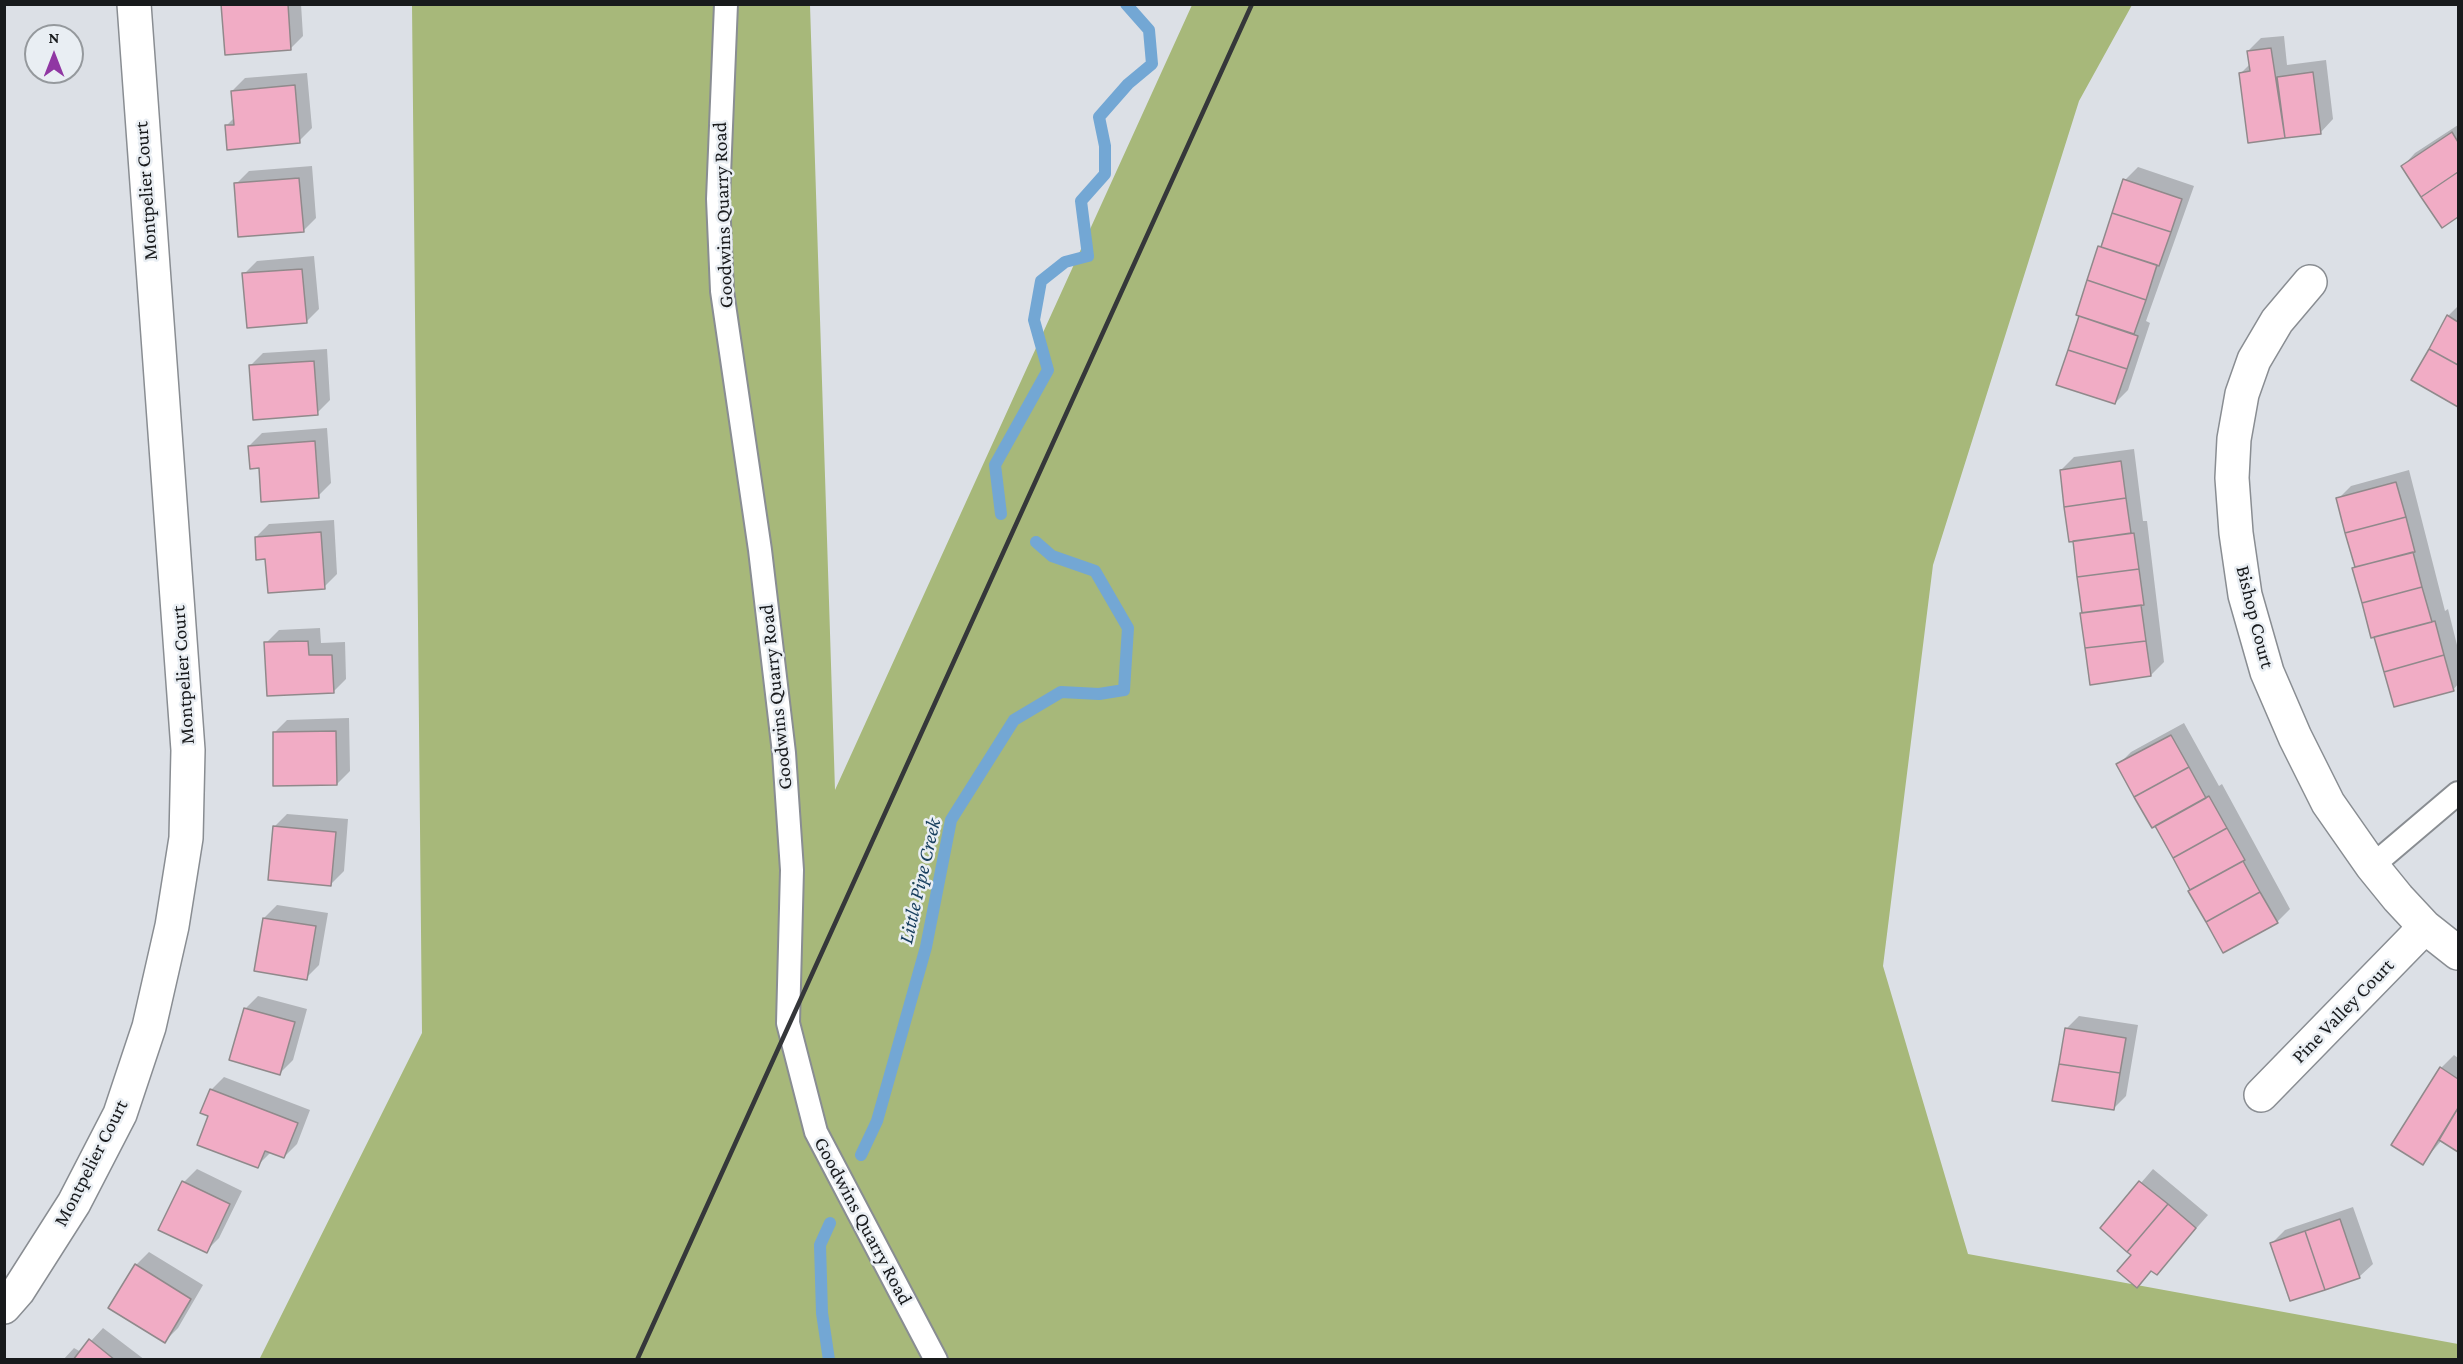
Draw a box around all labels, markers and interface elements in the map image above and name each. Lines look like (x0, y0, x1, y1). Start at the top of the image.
north arrow (24, 24, 84, 84)
text: N (49, 29, 59, 46)
street label: Montpelier Court (129, 121, 163, 261)
street label: Goodwins Quarry Road (708, 121, 738, 309)
street label: Bishop Court (2231, 563, 2279, 671)
street label: Goodwins Quarry Road (754, 603, 798, 791)
street label: Montpelier Court (166, 605, 200, 745)
water label: Little Pipe Creek (893, 816, 947, 946)
street label: Pine Valley Court (2287, 954, 2399, 1068)
street label: Montpelier Court (49, 1096, 133, 1230)
street label: Goodwins Quarry Road (809, 1133, 917, 1309)

